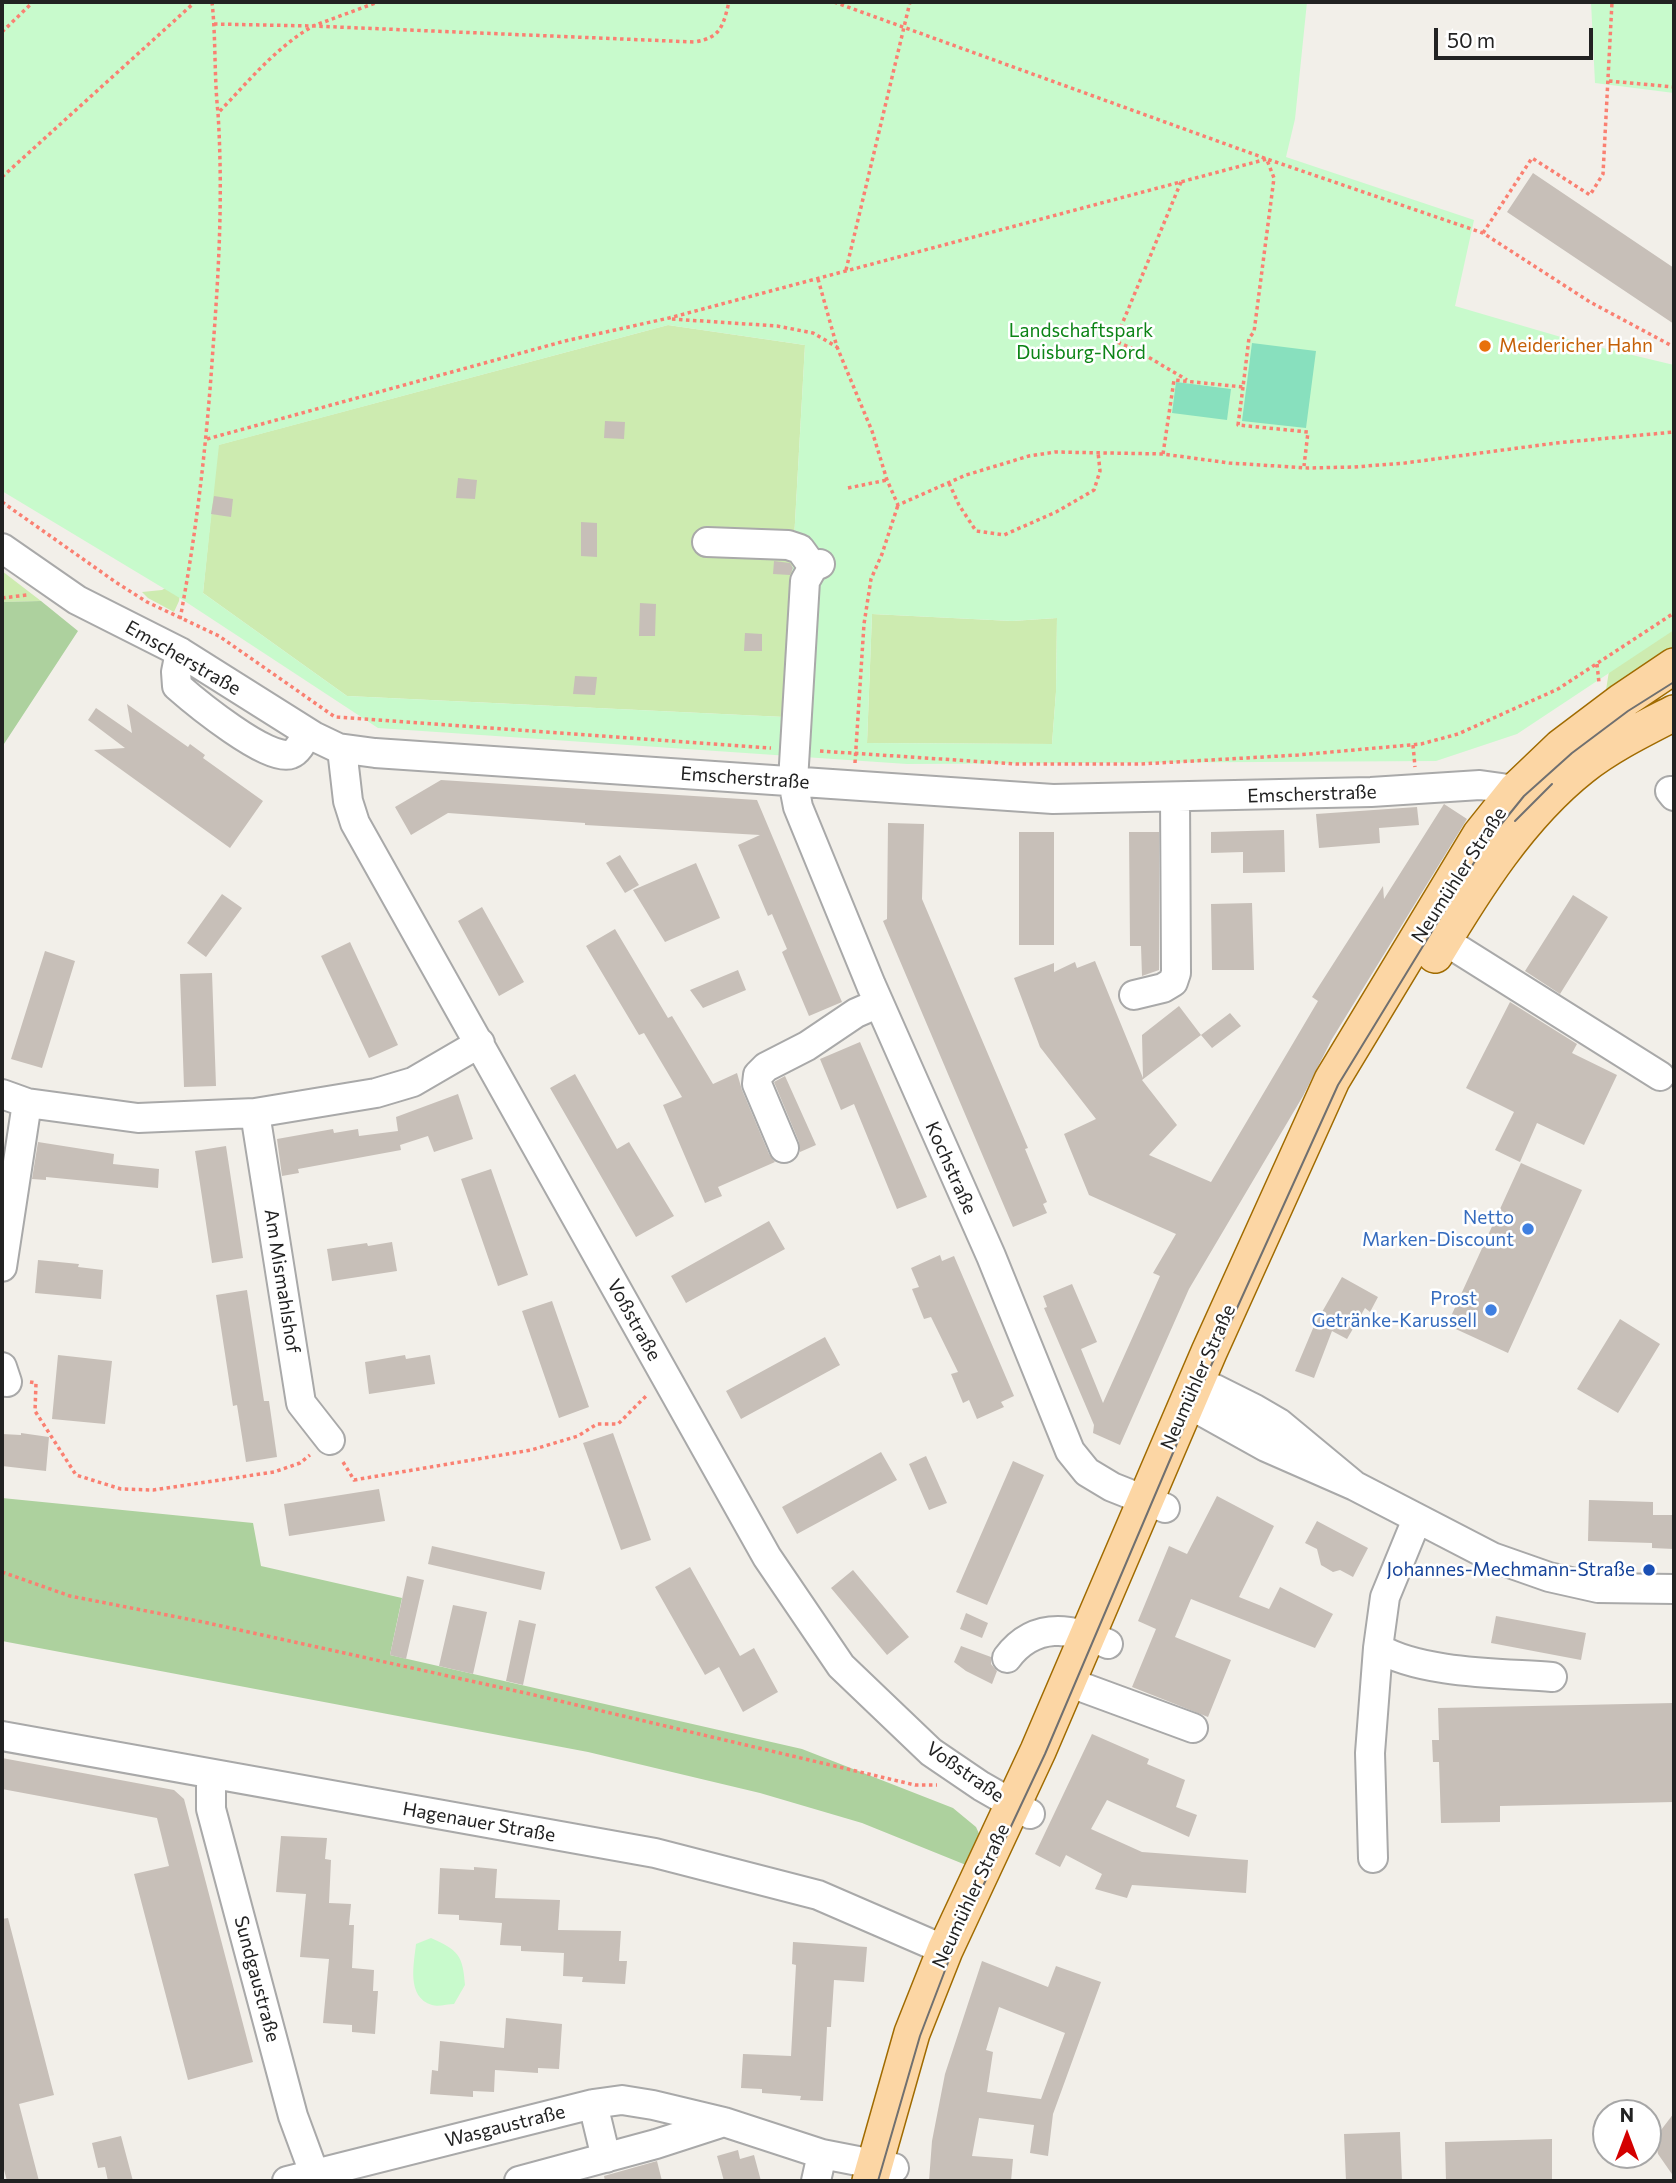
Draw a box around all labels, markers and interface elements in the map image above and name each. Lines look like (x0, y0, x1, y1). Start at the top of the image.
scale bar (1438, 14, 1597, 58)
text: 50 m (1447, 27, 1495, 52)
park label: Landschaftspark Duisburg-Nord (1009, 320, 1153, 364)
place label: Meidericher Hahn (1499, 335, 1653, 357)
marker: Meidericher Hahn (1477, 338, 1493, 354)
street label: Emscherstraße (121, 616, 245, 700)
street label: Emscherstraße (680, 762, 810, 794)
street label: Emscherstraße (1247, 780, 1377, 808)
street label: Neumühler Straße (1407, 803, 1511, 947)
street label: Kochstraße (920, 1118, 982, 1218)
street label: Am Mismahlshof (259, 1207, 305, 1355)
place label: Netto Marken-Discount (1362, 1207, 1514, 1251)
marker: Netto Marken-Discount (1520, 1221, 1536, 1237)
street label: Voßstraße (602, 1275, 666, 1365)
place label: Prost Getränke-Karussell (1312, 1288, 1477, 1332)
street label: Neumühler Straße (1156, 1301, 1240, 1453)
marker: Prost Getränke-Karussell (1483, 1302, 1499, 1318)
place label: Johannes-Mechmann-Straße (1386, 1559, 1635, 1581)
marker: Johannes-Mechmann-Straße (1641, 1562, 1657, 1578)
street label: Voßstraße (922, 1737, 1008, 1807)
street label: Hagenauer Straße (401, 1797, 557, 1847)
street label: Neumühler Straße (928, 1820, 1014, 1972)
street label: Sundgaustraße (229, 1913, 285, 2045)
north arrow (1592, 2099, 1662, 2169)
street label: Wasgaustraße (443, 2100, 567, 2152)
text: N (1620, 2103, 1634, 2126)

